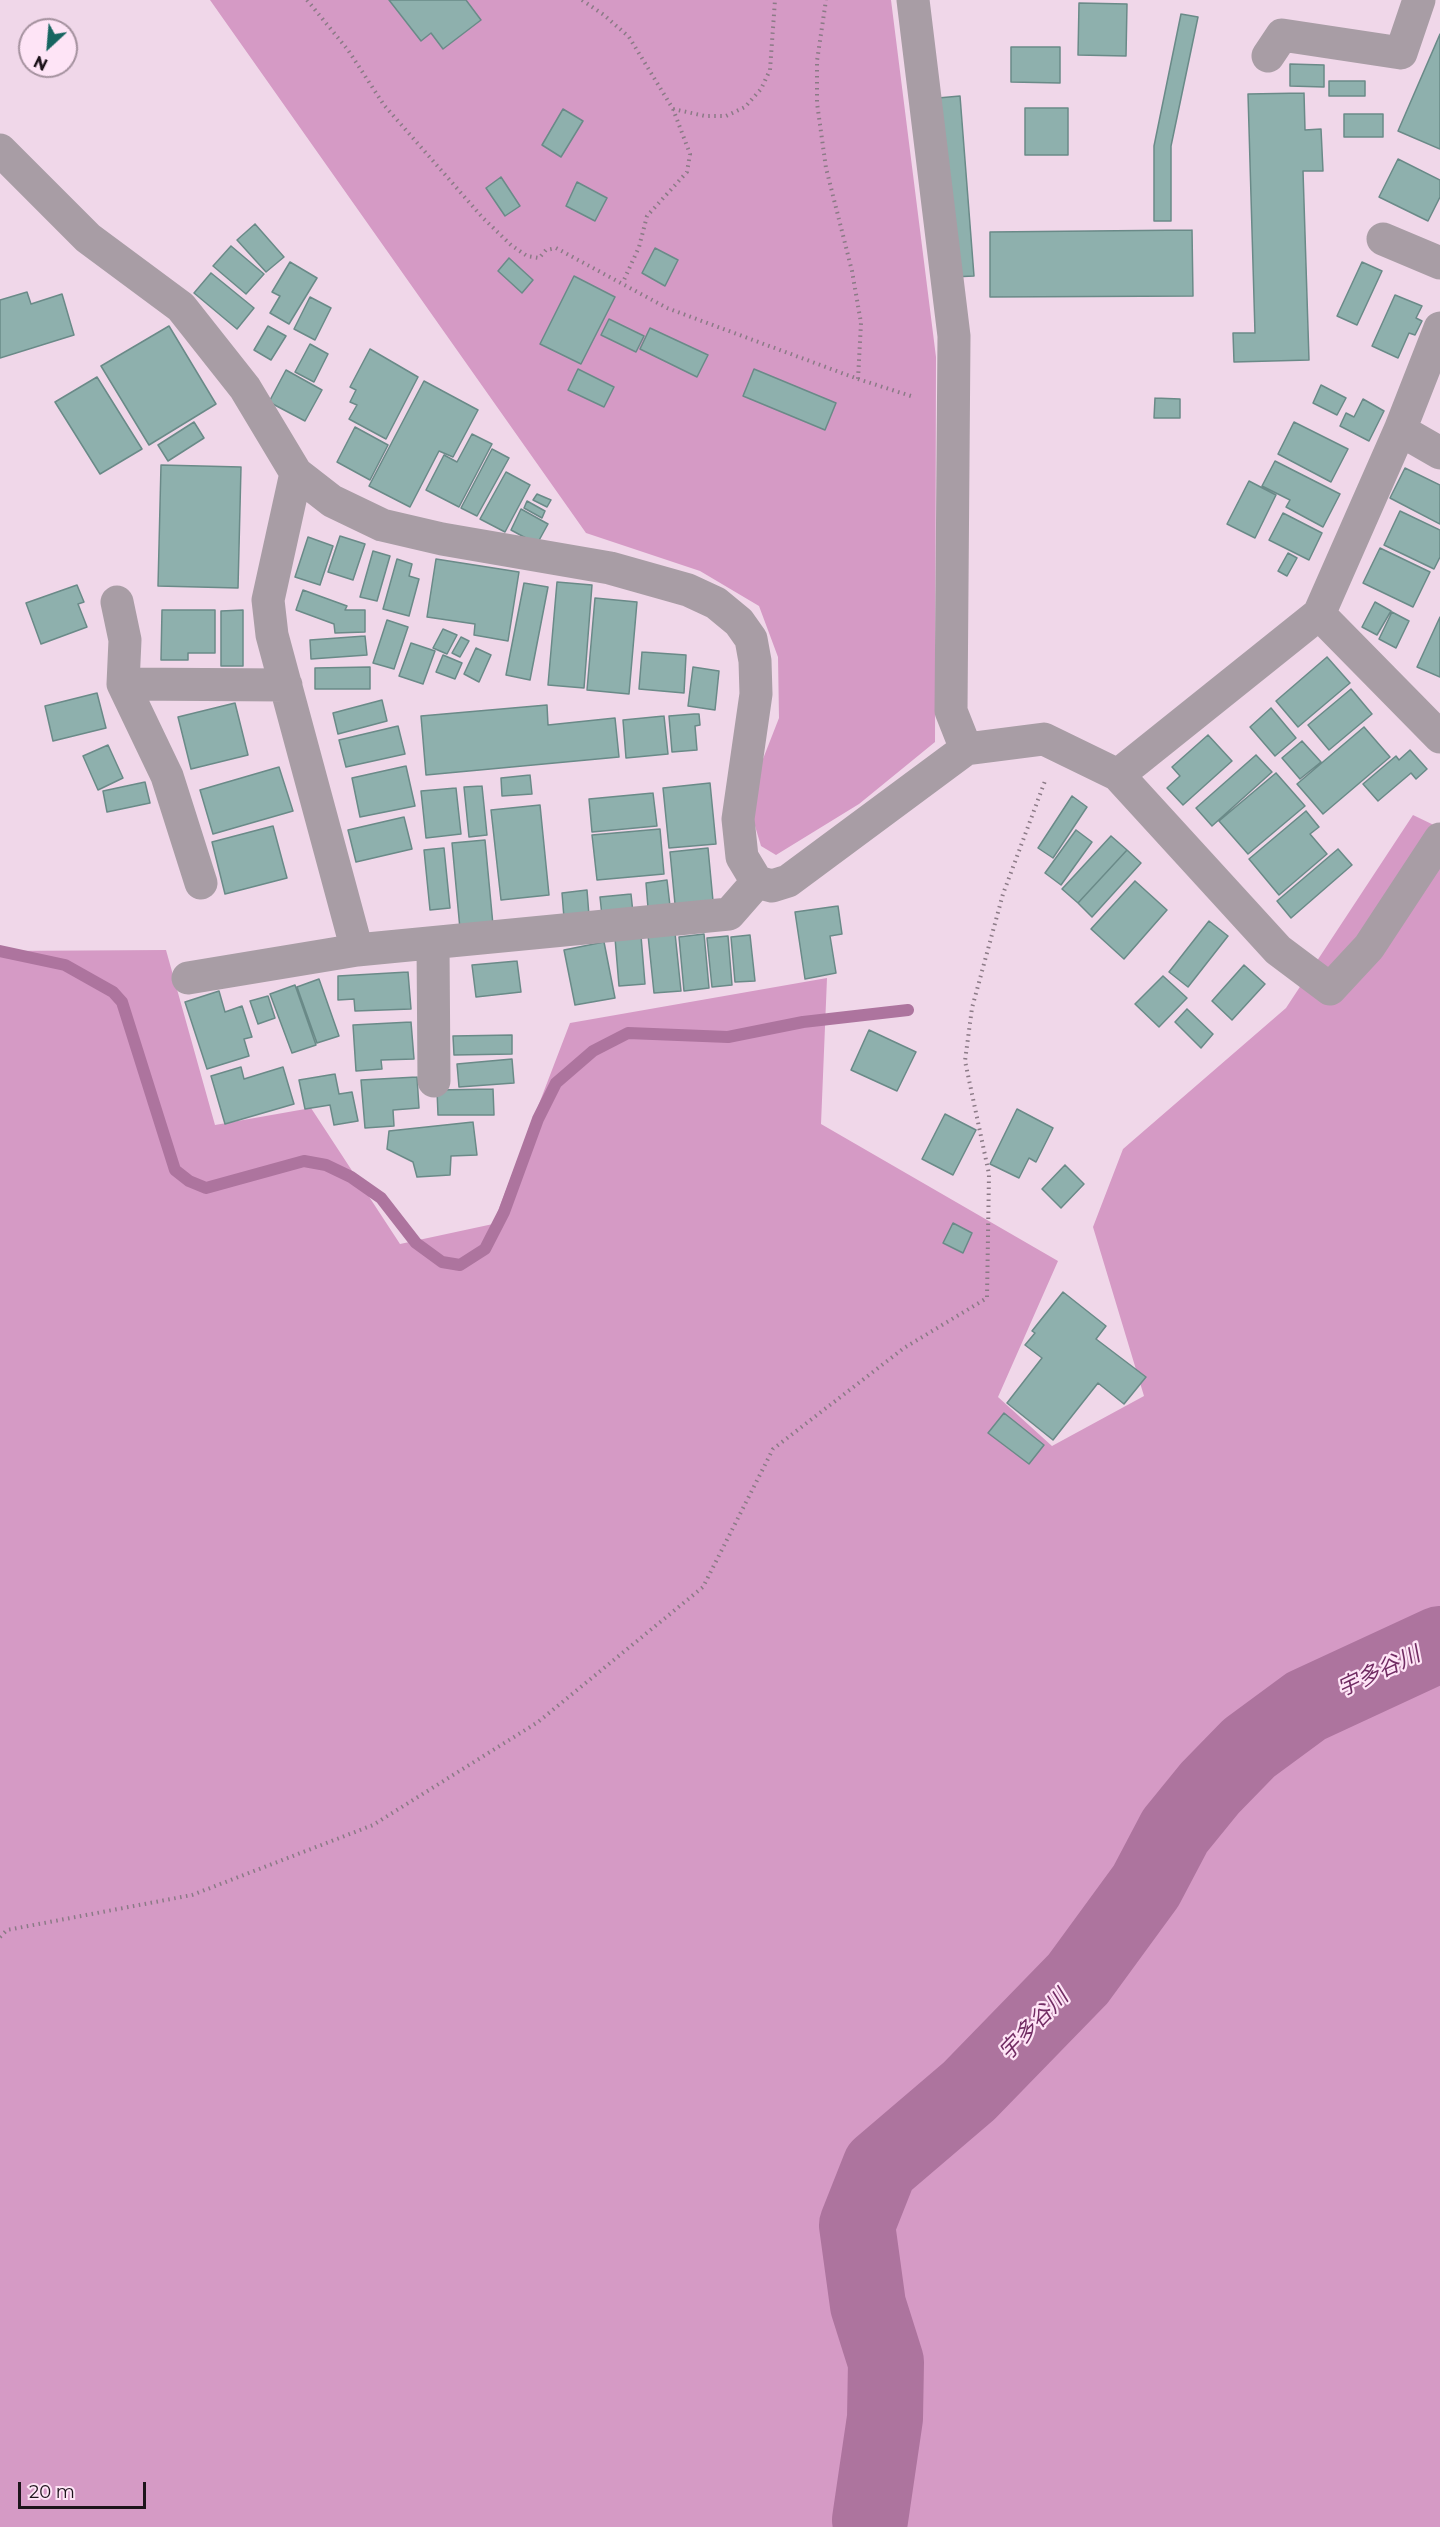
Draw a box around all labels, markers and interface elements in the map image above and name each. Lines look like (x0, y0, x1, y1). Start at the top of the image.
north arrow (18, 18, 78, 78)
text: N (31, 51, 51, 74)
water label: 宇多谷川 (1334, 1641, 1424, 1703)
water label: 宇多谷川 (994, 1984, 1074, 2066)
scale bar (21, 2470, 148, 2508)
text: 20 m (29, 2481, 75, 2503)

